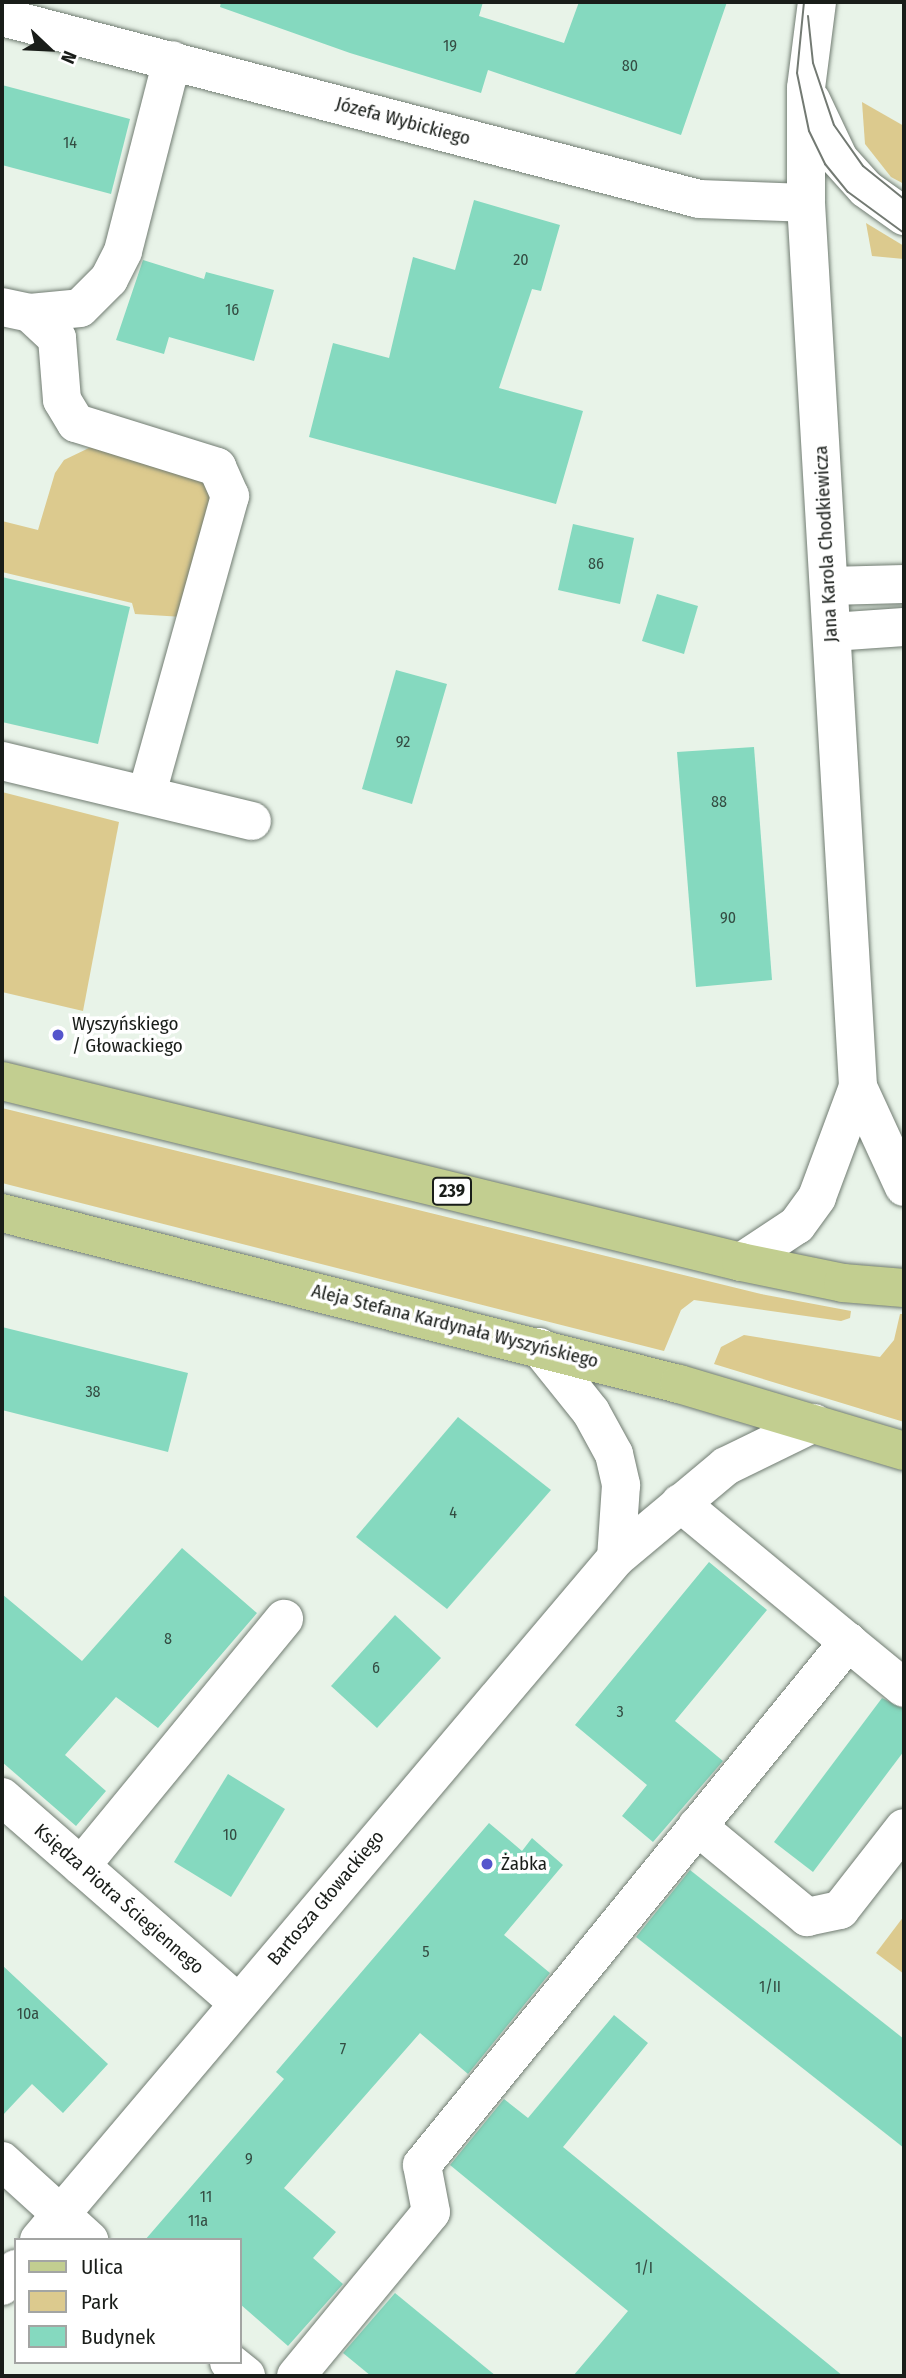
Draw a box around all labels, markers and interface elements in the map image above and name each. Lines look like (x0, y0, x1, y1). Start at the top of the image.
north arrow (14, 14, 84, 84)
house number: 19 (443, 36, 457, 56)
text: N (56, 48, 82, 67)
house number: 80 (622, 56, 638, 76)
street label: Józefa Wybickiego (333, 92, 473, 150)
house number: 14 (63, 133, 77, 153)
house number: 20 (513, 250, 529, 270)
house number: 16 (225, 300, 239, 320)
street label: Jana Karola Chodkiewicza (809, 445, 843, 643)
house number: 86 (588, 554, 604, 574)
house number: 92 (396, 732, 410, 752)
house number: 88 (711, 792, 727, 812)
house number: 90 (720, 908, 736, 928)
place label: Wyszyńskiego / Głowackiego (72, 1013, 183, 1057)
marker: Wyszyńskiego / Głowackiego (50, 1027, 66, 1043)
road number: 239 (431, 1176, 473, 1206)
street label: Aleja Stefana Kardynała Wyszyńskiego (309, 1279, 601, 1373)
house number: 38 (85, 1382, 101, 1402)
house number: 4 (449, 1503, 457, 1523)
house number: 8 (164, 1629, 172, 1649)
house number: 6 (372, 1658, 380, 1678)
house number: 3 (616, 1702, 624, 1722)
street label: Księdza Piotra Ściegiennego (30, 1819, 208, 1979)
house number: 10 (223, 1825, 237, 1845)
street label: Bartosza Głowackiego (263, 1826, 389, 1970)
place label: Żabka (501, 1853, 547, 1875)
marker: Żabka (479, 1856, 495, 1872)
house number: 5 (422, 1942, 430, 1962)
house number: 1/II (759, 1977, 781, 1997)
house number: 10a (17, 2004, 39, 2024)
house number: 7 (340, 2039, 346, 2059)
house number: 9 (245, 2149, 253, 2169)
house number: 11 (200, 2187, 212, 2207)
house number: 11a (188, 2211, 208, 2231)
legend (14, 2238, 242, 2364)
text: Ulica (81, 2254, 123, 2280)
house number: 1/I (635, 2258, 653, 2278)
text: Park (81, 2289, 118, 2315)
text: Budynek (81, 2324, 155, 2350)

